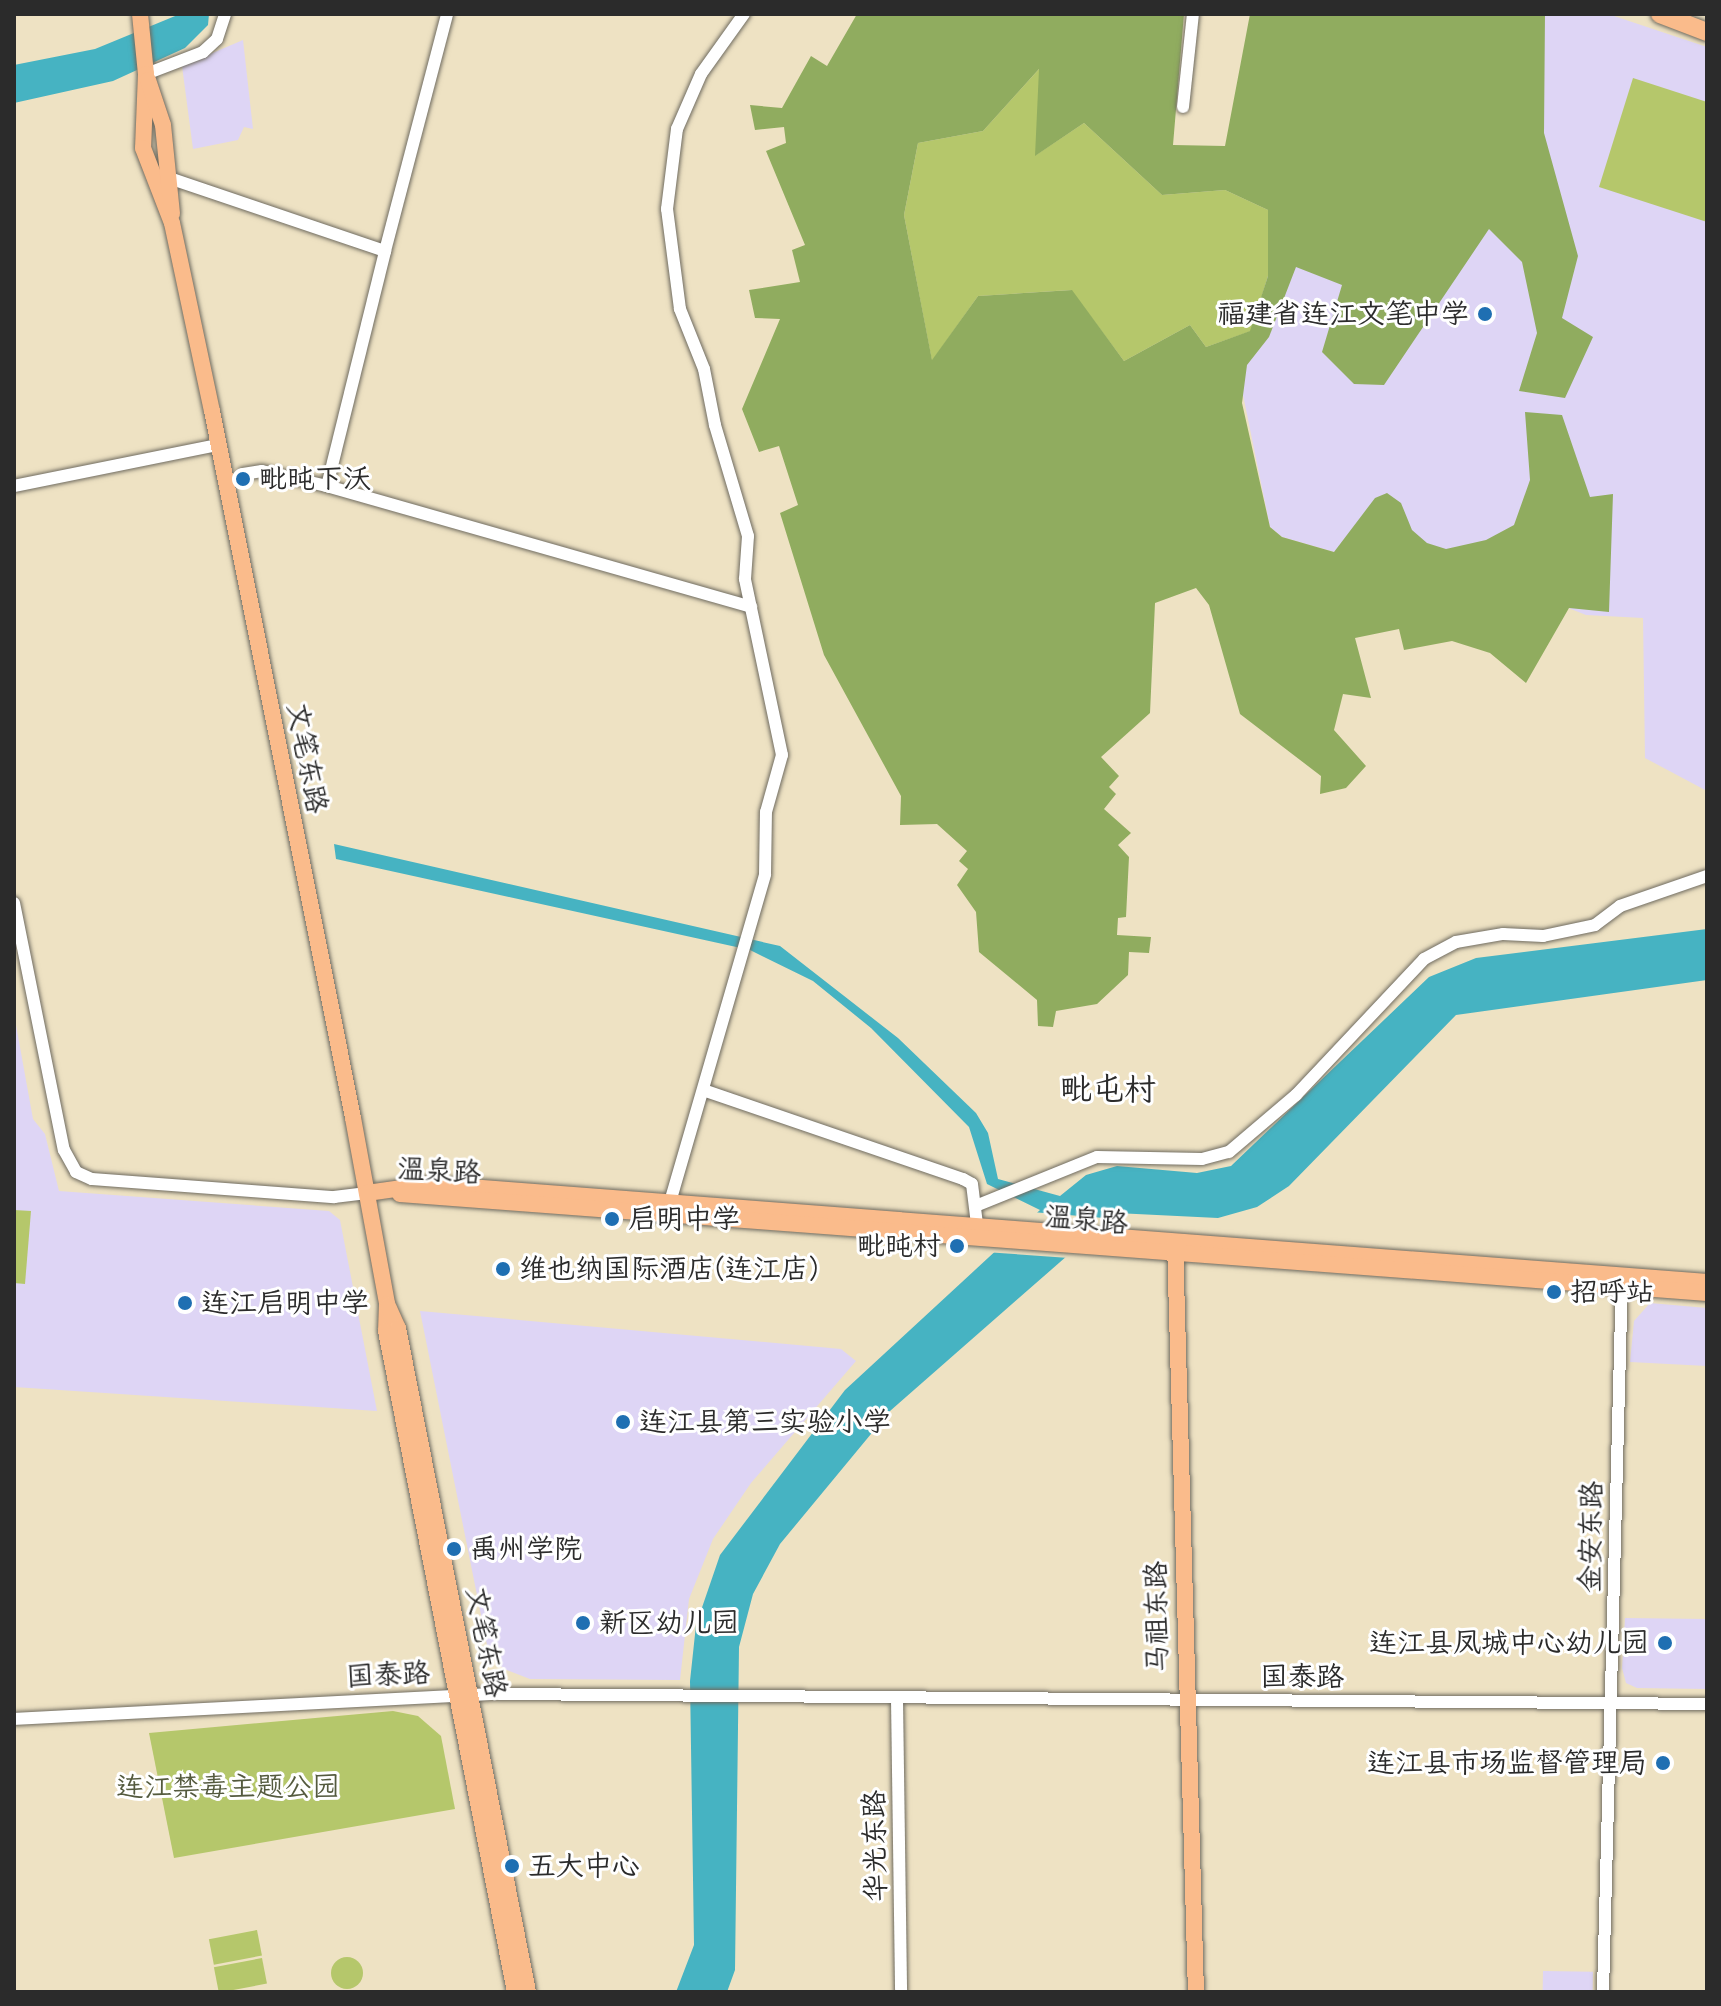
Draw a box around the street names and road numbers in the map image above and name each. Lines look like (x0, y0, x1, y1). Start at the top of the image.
street label: 文笔东路 (280, 700, 334, 816)
street label: 温泉路 (396, 1152, 482, 1190)
street label: 温泉路 (1043, 1200, 1129, 1240)
street label: 金安东路 (1573, 1481, 1609, 1593)
street label: 马祖东路 (1139, 1561, 1175, 1673)
street label: 文笔东路 (459, 1584, 513, 1700)
street label: 国泰路 (345, 1656, 431, 1694)
street label: 国泰路 (1260, 1660, 1344, 1694)
street label: 华光东路 (857, 1790, 893, 1902)

